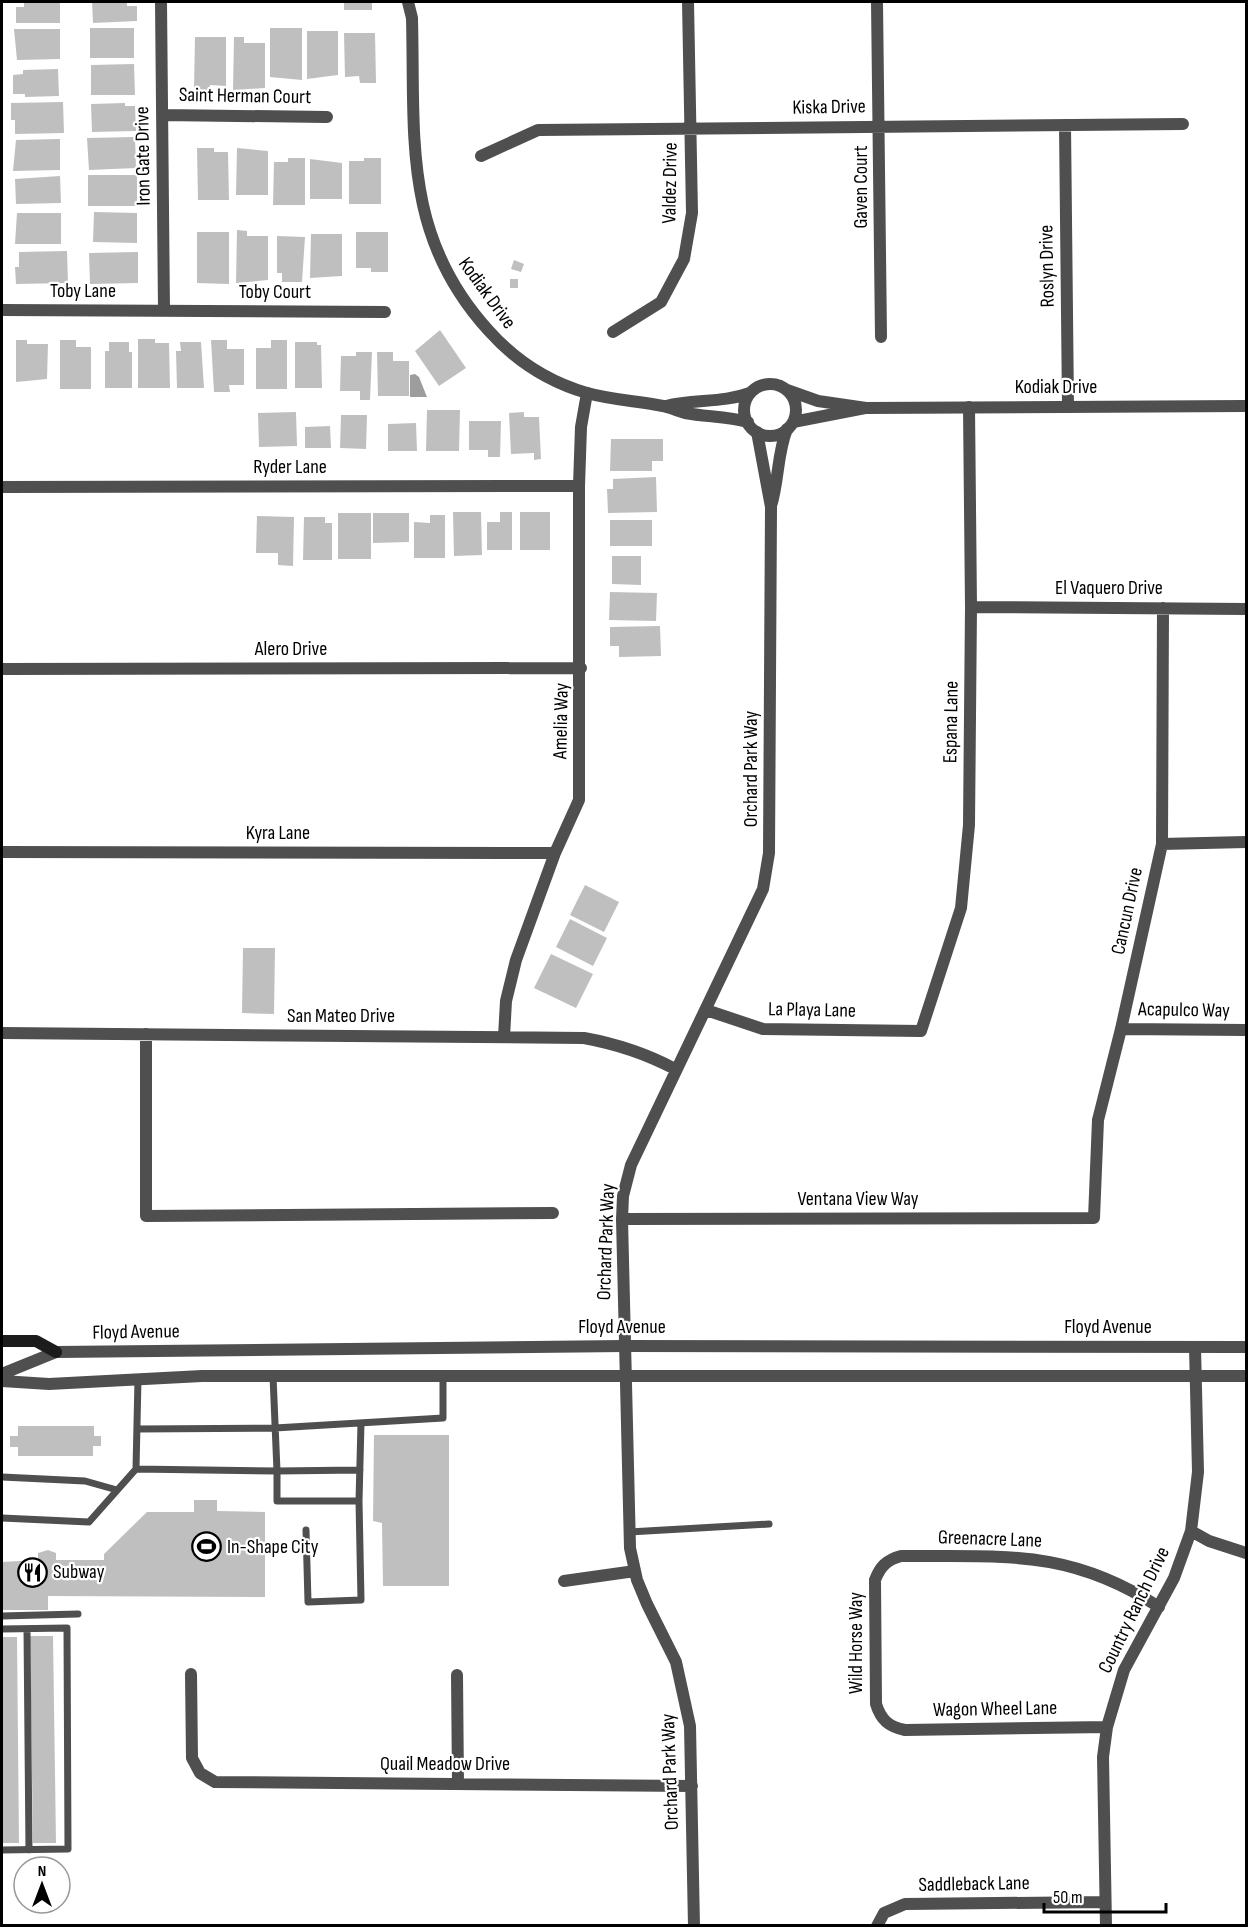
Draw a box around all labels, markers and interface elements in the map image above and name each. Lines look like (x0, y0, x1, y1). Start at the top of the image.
street label: Saint Herman Court (179, 83, 311, 109)
street label: Kiska Drive (792, 94, 866, 120)
street label: Iron Gate Drive (130, 106, 156, 206)
street label: Valdez Drive (657, 142, 683, 224)
street label: Gaven Court (849, 145, 873, 229)
street label: Roslyn Drive (1034, 224, 1060, 308)
street label: Kodiak Drive (453, 253, 521, 333)
street label: Toby Lane (50, 279, 116, 303)
street label: Toby Court (239, 280, 311, 304)
street label: Kodiak Drive (1015, 375, 1097, 399)
street label: Ryder Lane (253, 455, 327, 479)
street label: El Vaquero Drive (1055, 576, 1163, 600)
street label: Alero Drive (254, 637, 327, 661)
street label: Espana Lane (938, 681, 964, 763)
street label: Amelia Way (548, 682, 574, 760)
street label: Orchard Park Way (739, 710, 763, 827)
street label: Kyra Lane (246, 821, 310, 845)
street label: Cancun Drive (1106, 865, 1148, 957)
street label: La Playa Lane (768, 997, 856, 1023)
street label: Acapulco Way (1137, 997, 1230, 1023)
street label: San Mateo Drive (287, 1004, 395, 1028)
street label: Orchard Park Way (592, 1183, 620, 1301)
street label: Ventana View Way (797, 1187, 919, 1211)
street label: Floyd Avenue (578, 1315, 666, 1339)
street label: Floyd Avenue (1064, 1315, 1152, 1339)
street label: Floyd Avenue (92, 1319, 180, 1345)
street label: Greenacre Lane (938, 1525, 1042, 1553)
sports icon: In-Shape City (190, 1531, 222, 1563)
place label: In-Shape City (227, 1535, 319, 1559)
street label: Country Ranch Drive (1093, 1543, 1175, 1677)
restaurant icon: Subway (16, 1556, 48, 1588)
place label: Subway (53, 1560, 105, 1584)
street label: Wild Horse Way (844, 1592, 868, 1694)
street label: Wagon Wheel Lane (933, 1696, 1057, 1722)
street label: Orchard Park Way (656, 1713, 684, 1831)
street label: Quail Meadow Drive (380, 1752, 510, 1776)
north arrow (12, 1855, 72, 1915)
text: N (38, 1862, 46, 1881)
street label: Saddleback Lane (918, 1871, 1030, 1897)
scale bar (1044, 1876, 1166, 1914)
text: 50 m (1053, 1887, 1083, 1908)

